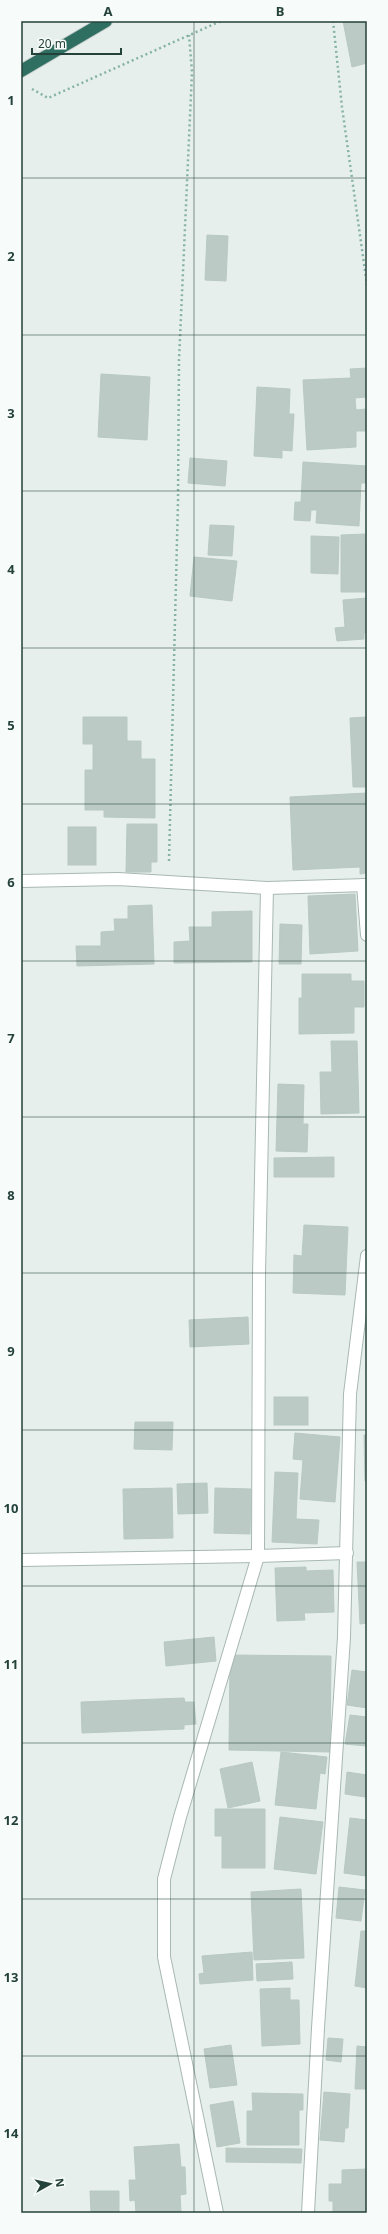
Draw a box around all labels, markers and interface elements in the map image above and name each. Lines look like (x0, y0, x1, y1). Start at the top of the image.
text: A (104, 2, 113, 20)
text: B (276, 2, 284, 20)
scale bar (32, 30, 121, 56)
text: 20 m (38, 35, 66, 52)
text: 1 (7, 91, 15, 109)
text: 2 (7, 247, 15, 265)
text: 3 (7, 404, 15, 422)
text: 4 (7, 560, 15, 578)
text: 5 (7, 716, 15, 734)
text: 6 (7, 873, 15, 891)
text: 7 (7, 1029, 15, 1047)
text: 8 (7, 1186, 15, 1204)
text: 9 (7, 1342, 15, 1360)
text: 10 (4, 1499, 18, 1517)
text: 11 (4, 1655, 18, 1673)
text: 12 (4, 1811, 18, 1829)
text: 13 (4, 1968, 18, 1986)
text: 14 (4, 2124, 19, 2142)
north arrow (30, 2164, 70, 2204)
text: N (52, 2177, 68, 2188)

